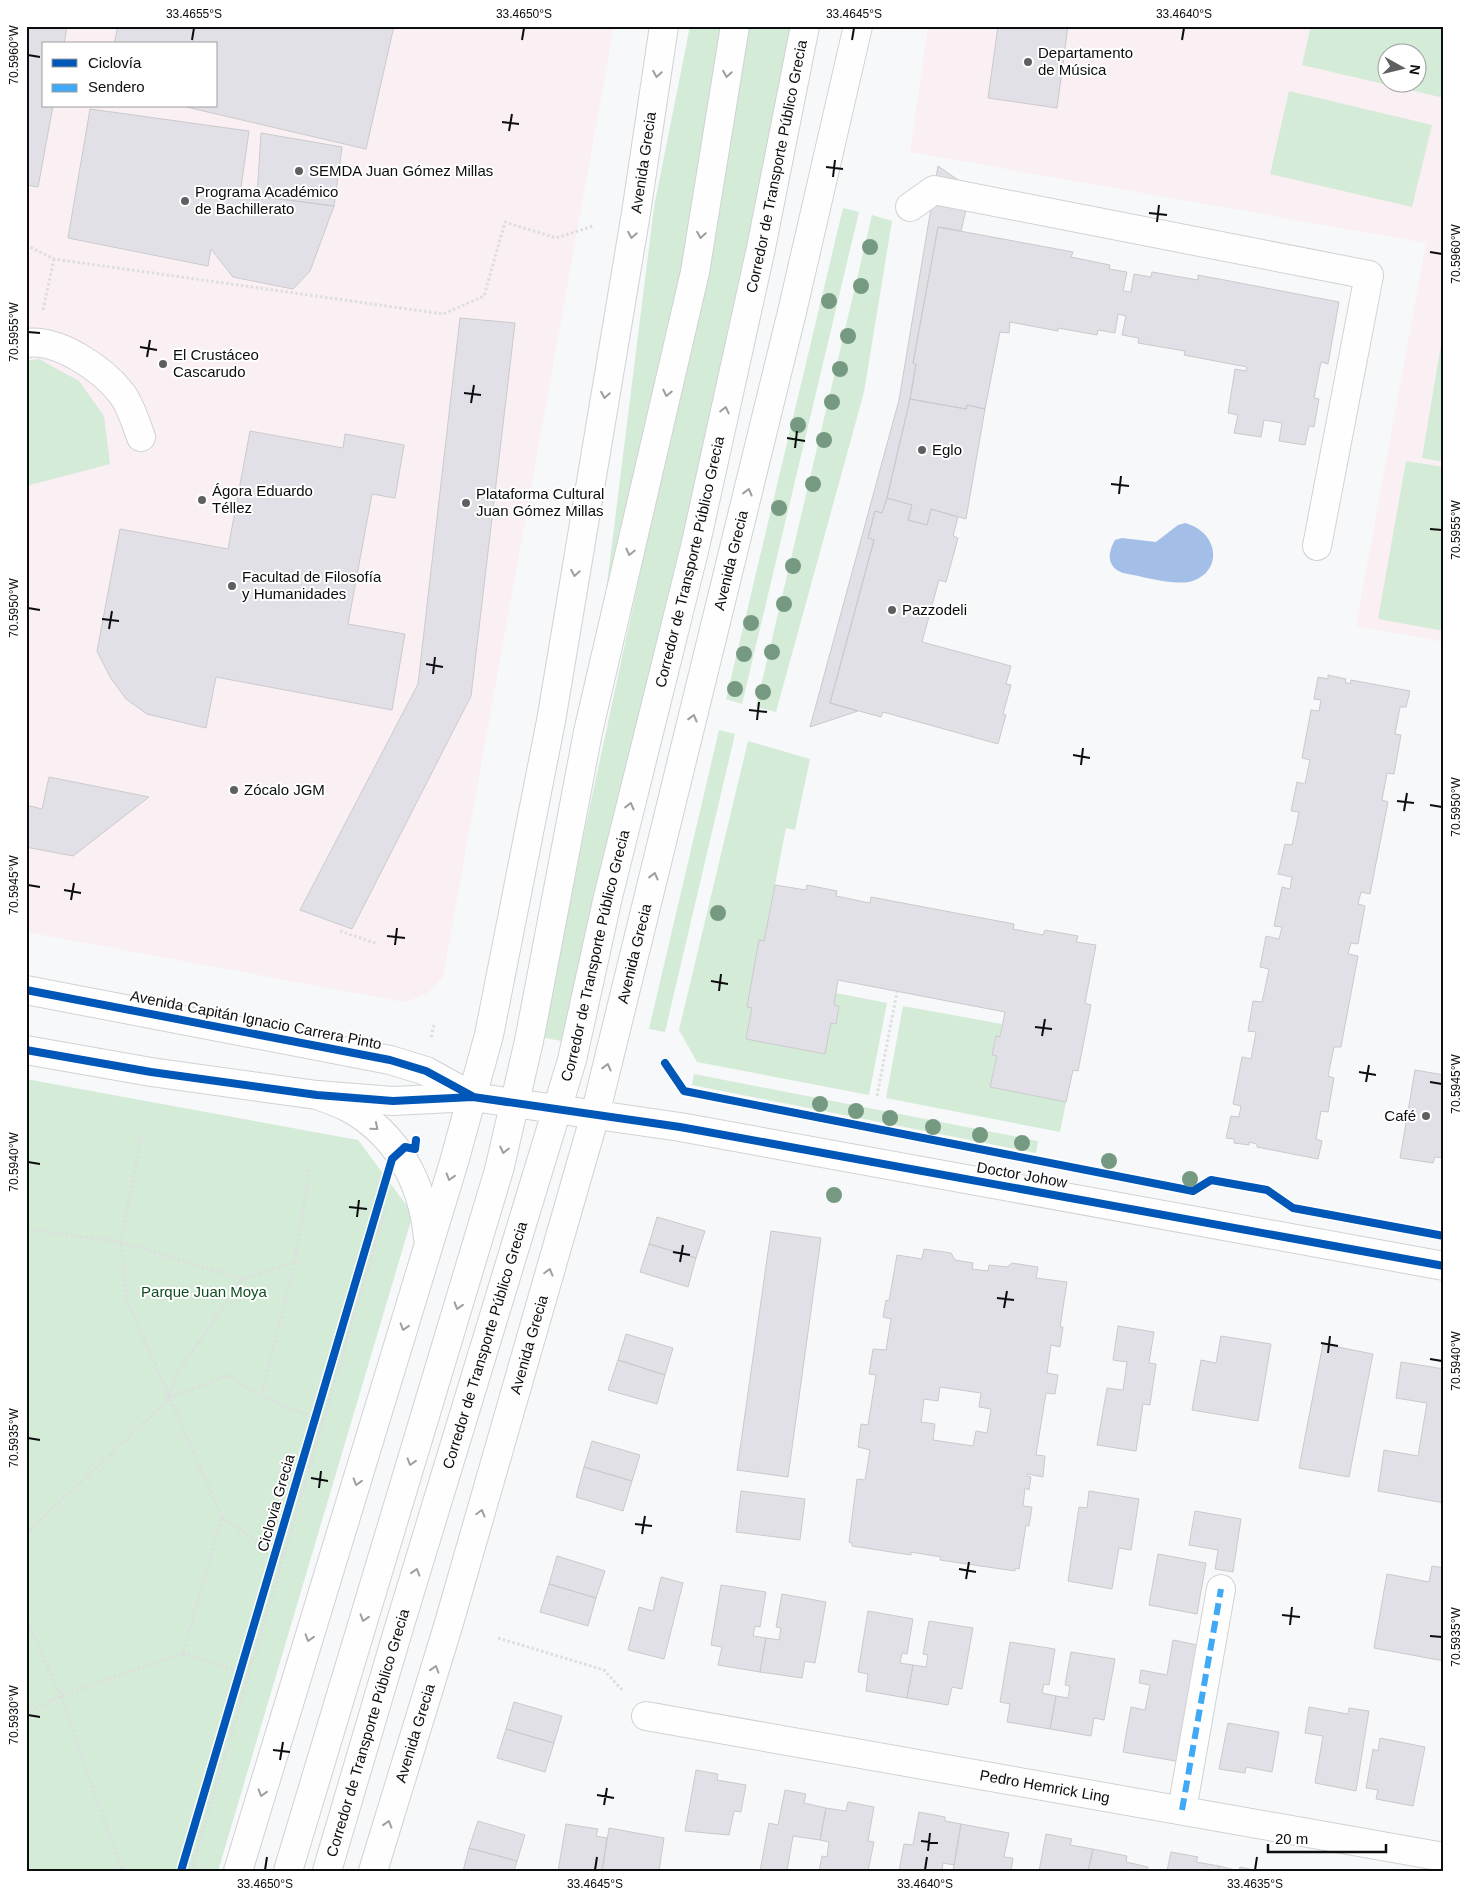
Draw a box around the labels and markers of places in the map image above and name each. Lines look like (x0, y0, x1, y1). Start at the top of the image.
place label: Departamento de Música (1038, 44, 1133, 78)
marker: Departamento de Música (1022, 56, 1034, 68)
place label: SEMDA Juan Gómez Millas (309, 162, 493, 179)
marker: SEMDA Juan Gómez Millas (293, 165, 305, 177)
place label: Programa Académico de Bachillerato (195, 183, 338, 217)
marker: Programa Académico de Bachillerato (179, 195, 191, 207)
place label: El Crustáceo Cascarudo (173, 346, 259, 380)
marker: El Crustáceo Cascarudo (157, 358, 169, 370)
place label: Eglo (932, 441, 962, 458)
marker: Eglo (916, 444, 928, 456)
place label: Ágora Eduardo Téllez (212, 482, 313, 516)
place label: Plataforma Cultural Juan Gómez Millas (476, 485, 604, 519)
marker: Ágora Eduardo Téllez (196, 494, 208, 506)
marker: Plataforma Cultural Juan Gómez Millas (460, 497, 472, 509)
place label: Facultad de Filosofía y Humanidades (242, 568, 382, 602)
marker: Facultad de Filosofía y Humanidades (226, 580, 238, 592)
place label: Pazzodeli (902, 601, 967, 618)
marker: Pazzodeli (886, 604, 898, 616)
place label: Zócalo JGM (244, 781, 325, 798)
marker: Zócalo JGM (228, 784, 240, 796)
place label: Café (1384, 1107, 1416, 1124)
marker: Café (1420, 1110, 1432, 1122)

